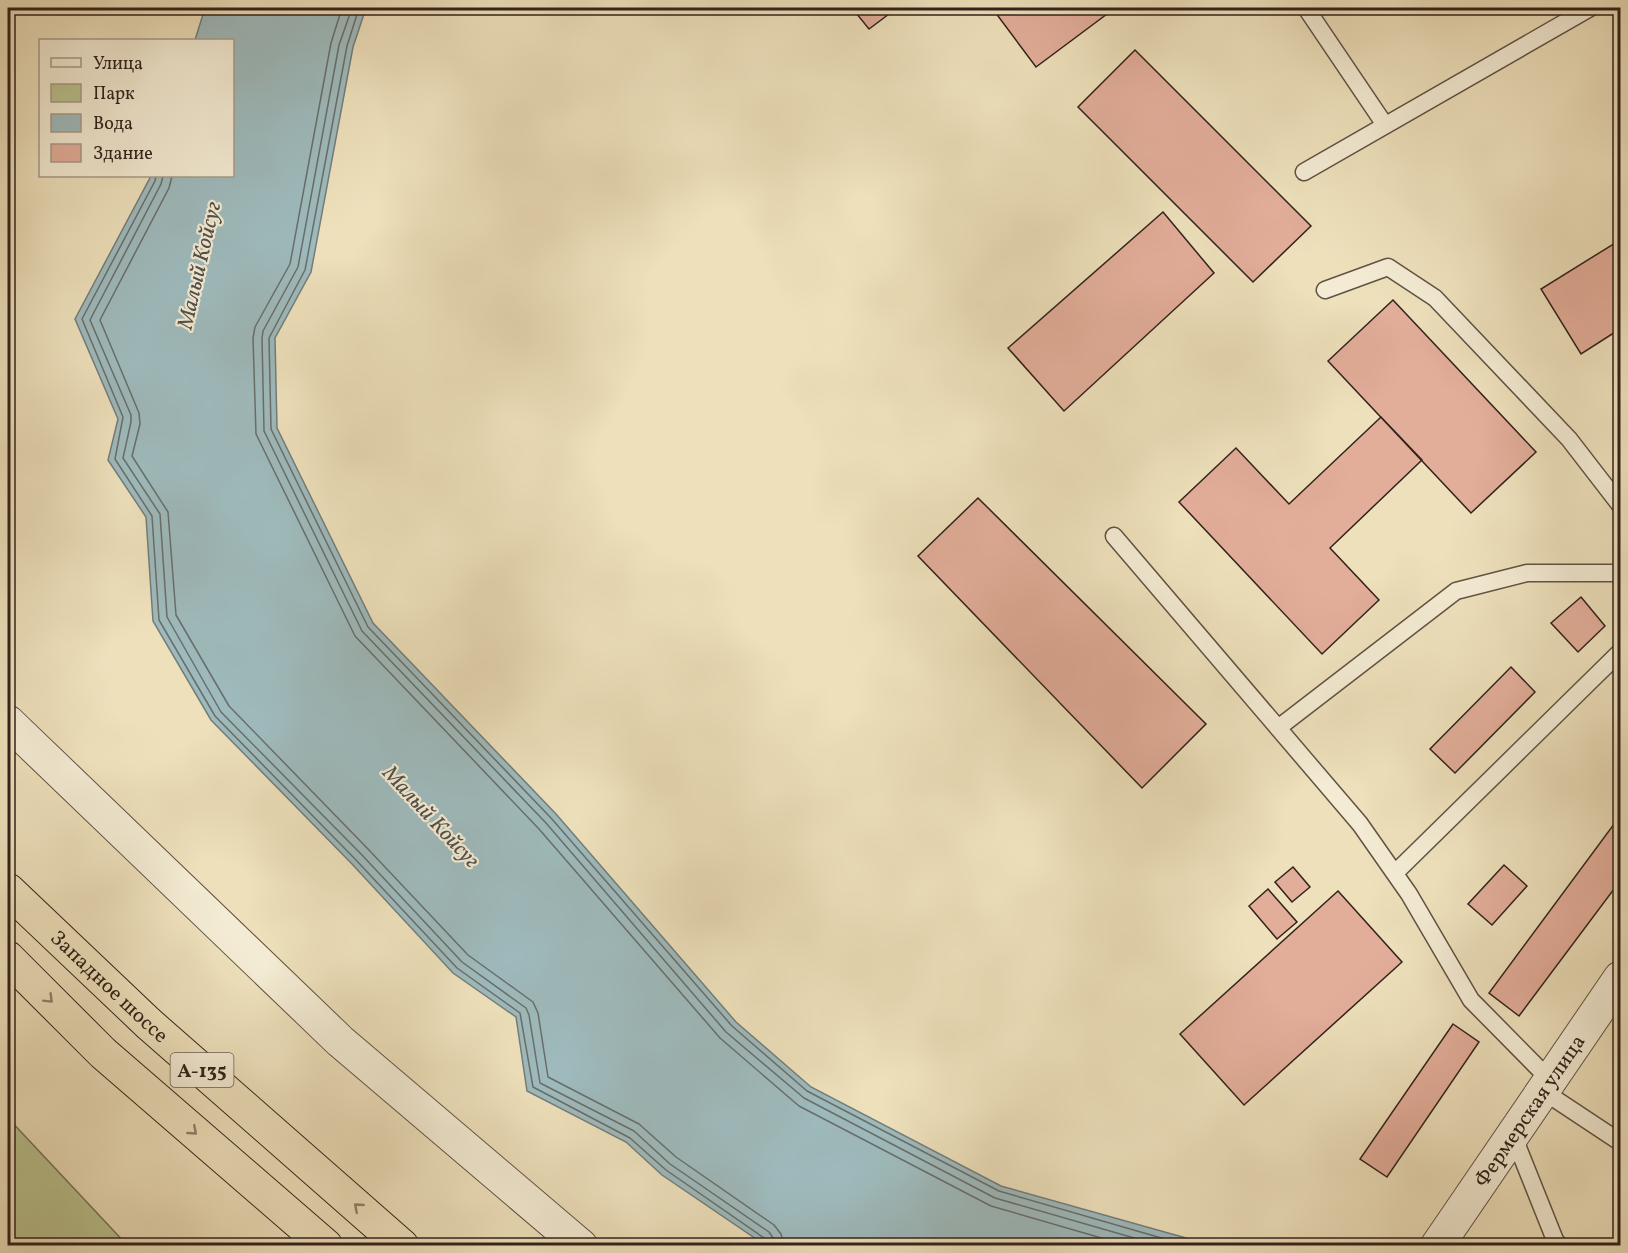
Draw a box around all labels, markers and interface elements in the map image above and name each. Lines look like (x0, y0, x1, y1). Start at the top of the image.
legend (39, 39, 234, 177)
text: Улица (93, 52, 143, 77)
text: Парк (93, 82, 135, 107)
text: Вода (93, 112, 133, 137)
text: Здание (93, 142, 153, 167)
water label: Малый Койсуг (170, 199, 230, 334)
water label: Малый Койсуг (374, 759, 486, 876)
street label: Западное шоссе (43, 924, 174, 1050)
one-way arrow (42, 992, 53, 1003)
street label: Фермерская улица (1468, 1029, 1593, 1194)
road number: А-135 (170, 1053, 234, 1087)
one-way arrow (186, 1123, 197, 1134)
one-way arrow (354, 1203, 365, 1214)

